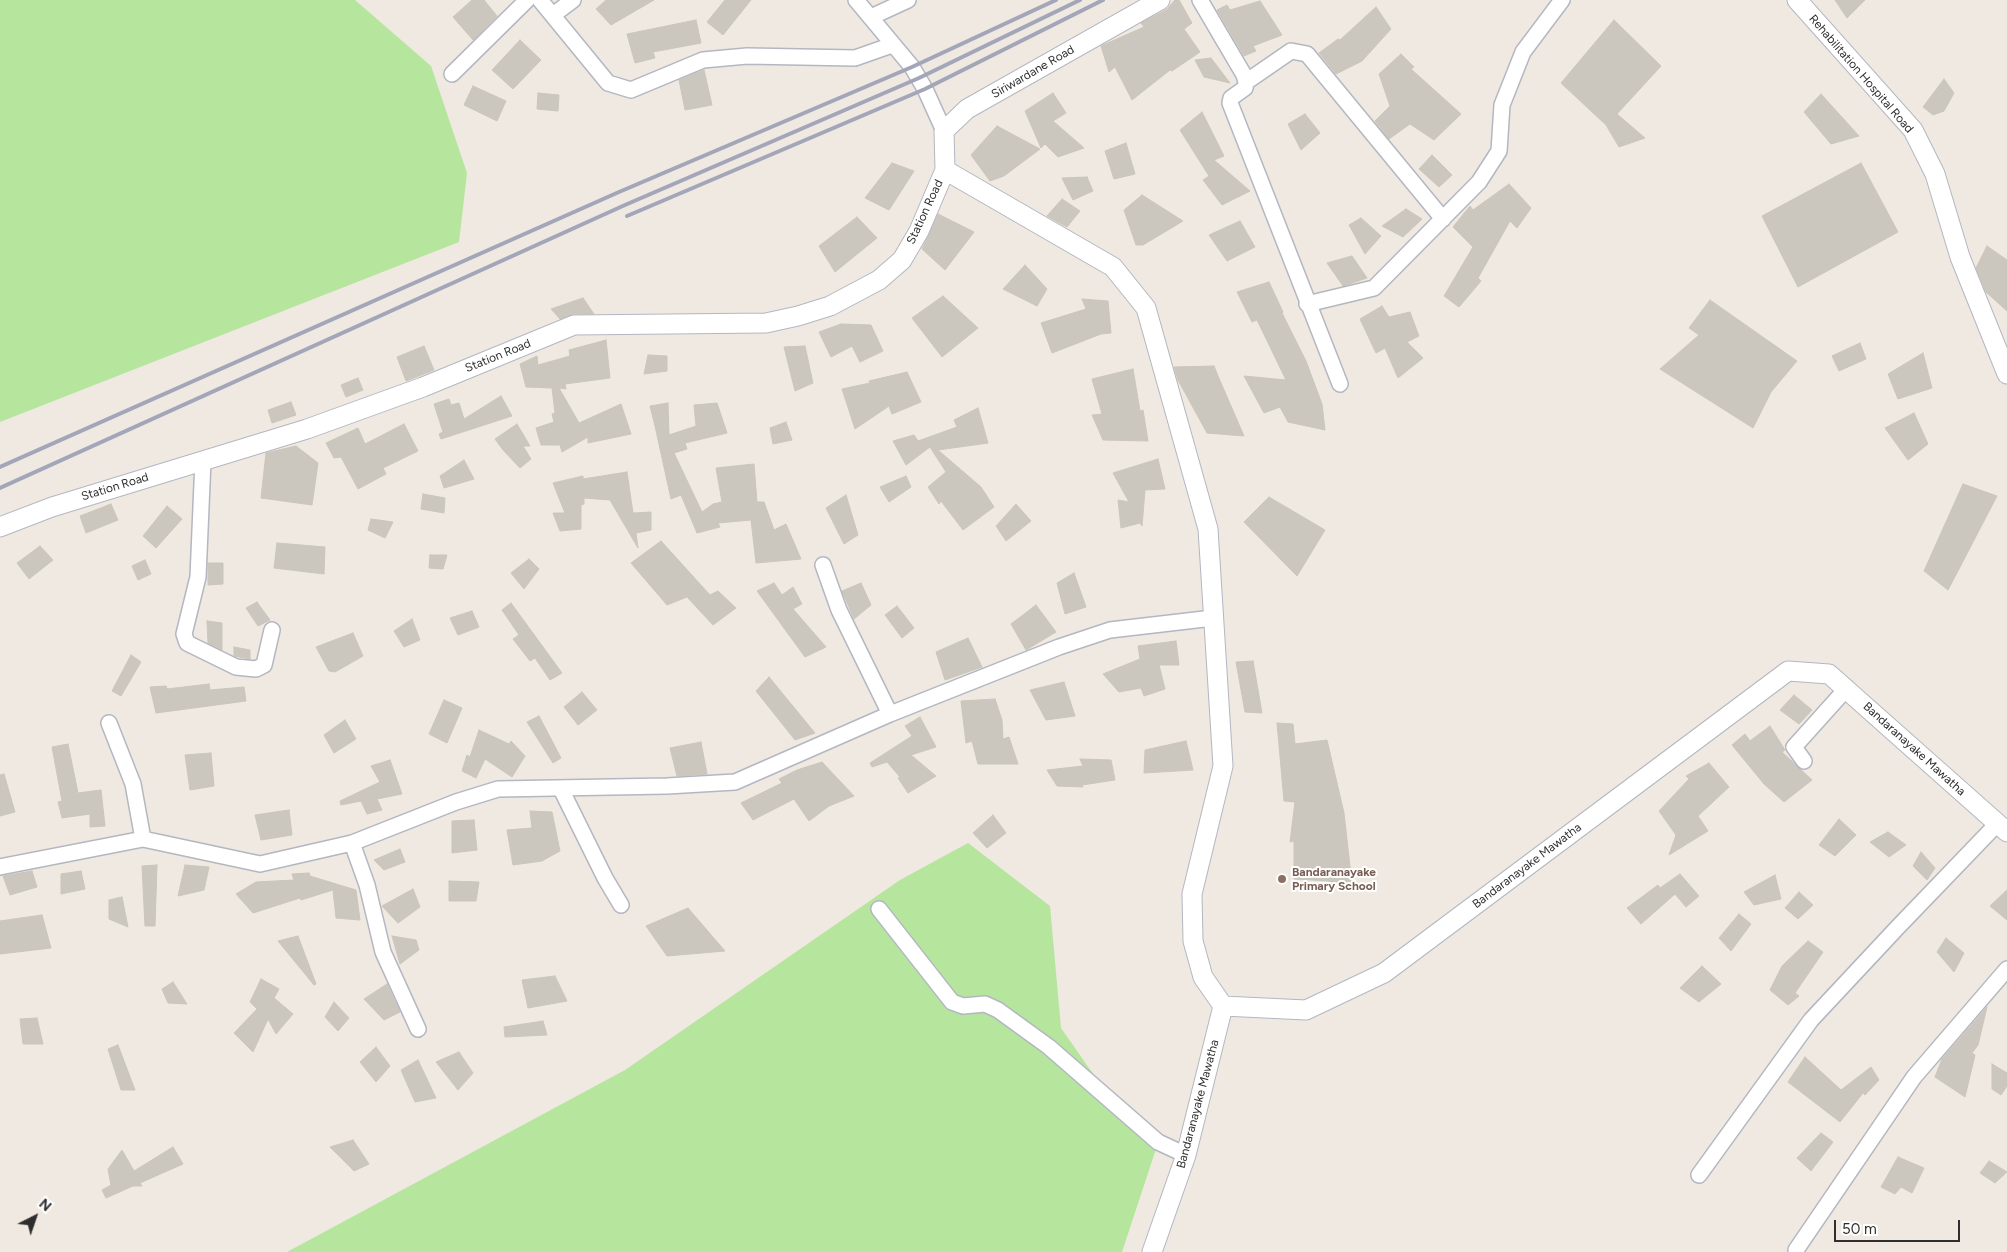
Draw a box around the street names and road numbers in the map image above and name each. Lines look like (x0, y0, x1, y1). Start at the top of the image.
street label: Rehabilitation Hospital Road (1806, 12, 1916, 136)
street label: Siriwardane Road (989, 42, 1077, 102)
street label: Station Road (904, 177, 946, 247)
street label: Station Road (463, 336, 533, 376)
street label: Station Road (80, 470, 150, 504)
street label: Bandaranayake Mawatha (1860, 699, 1968, 799)
street label: Bandaranayake Mawatha (1470, 820, 1584, 912)
street label: Bandaranayake Mawatha (1174, 1038, 1222, 1170)

